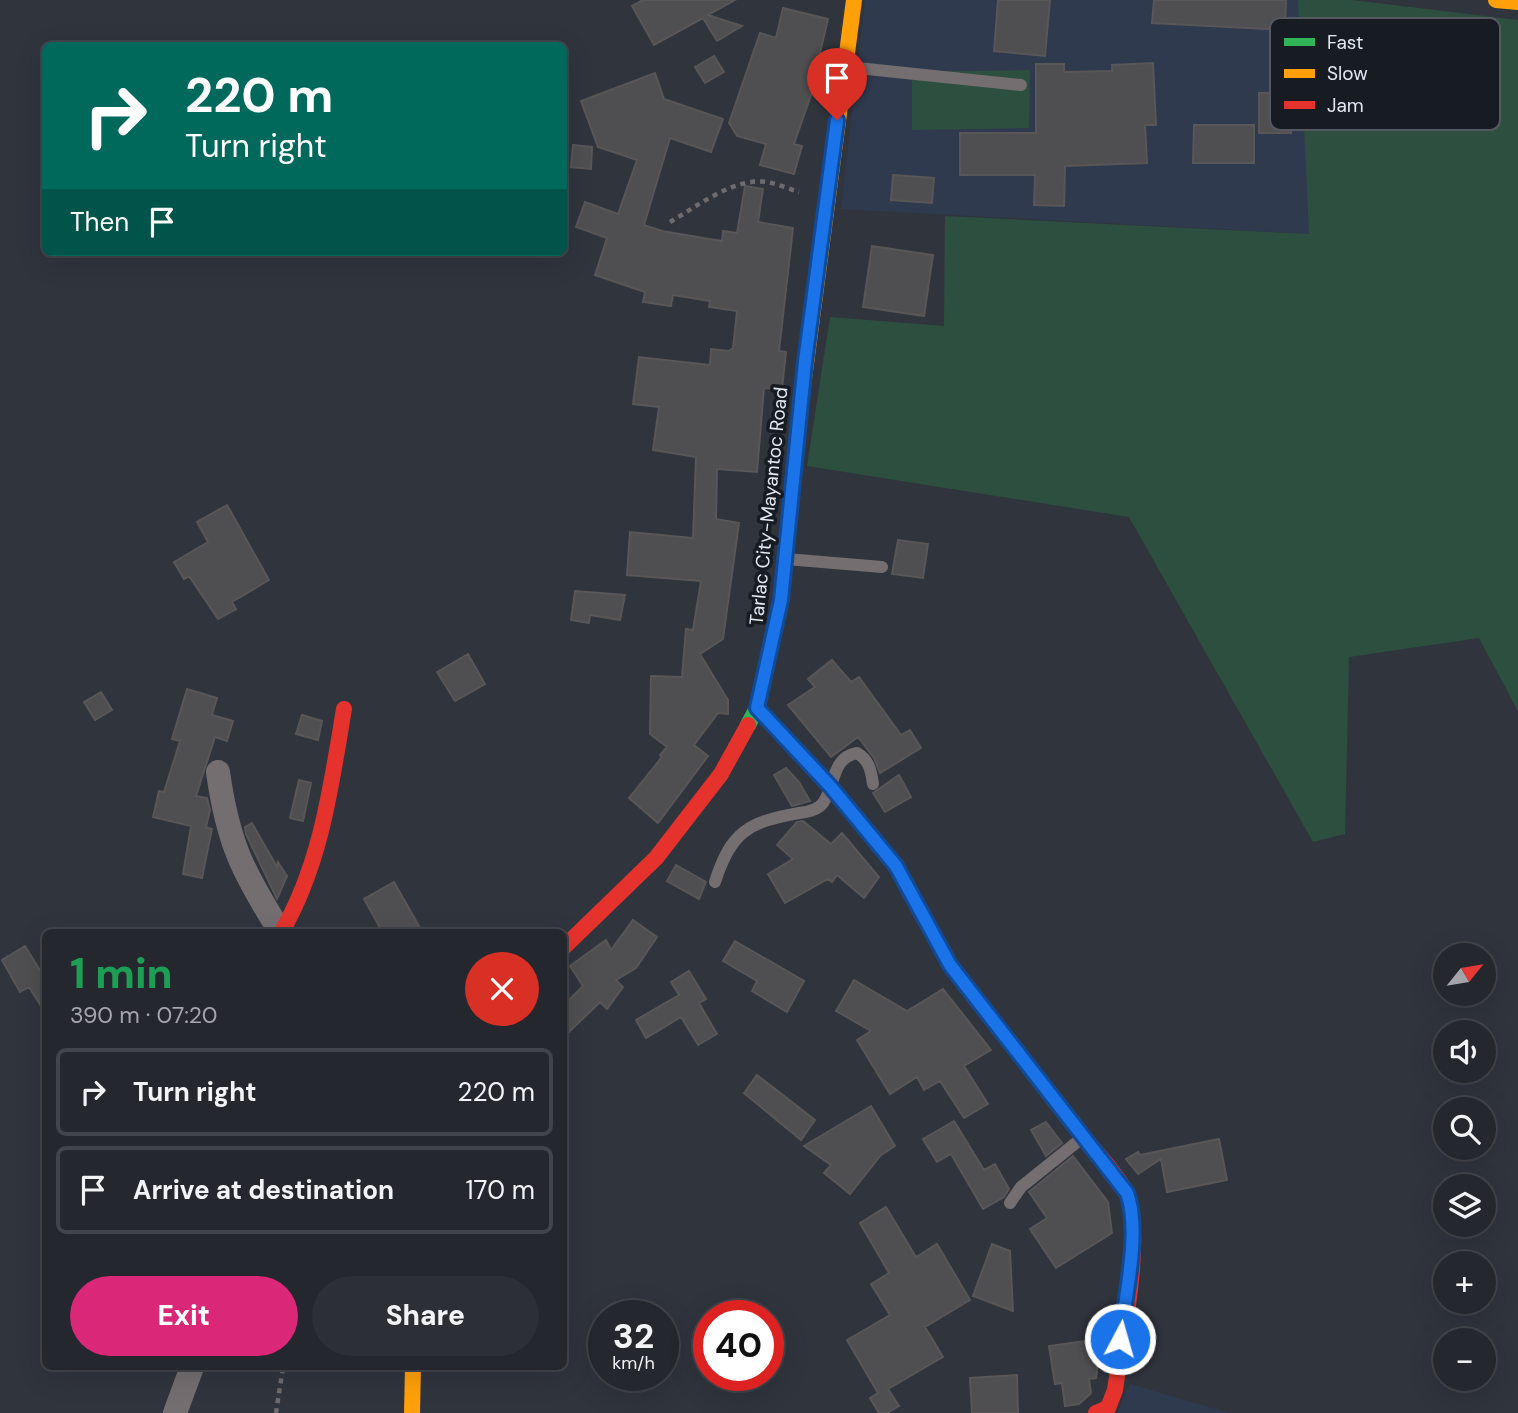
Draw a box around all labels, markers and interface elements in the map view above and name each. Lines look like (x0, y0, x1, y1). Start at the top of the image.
legend (1270, 18, 1500, 130)
text: Fast (1327, 30, 1363, 55)
pin (807, 48, 867, 120)
icon: arrive (818, 59, 856, 97)
text: Slow (1327, 61, 1368, 86)
text: 220 m (185, 63, 333, 127)
icon: right (70, 70, 161, 161)
text: Jam (1327, 93, 1364, 118)
text: Turn right (185, 125, 327, 167)
icon: arrive (143, 203, 181, 241)
text: Then (70, 205, 129, 239)
street label: Tarlac City-Mayantoc Road (744, 386, 793, 626)
north arrow (1433, 943, 1496, 1006)
map controls (1433, 943, 1496, 1391)
text: 1 min (70, 946, 173, 1001)
button: close (465, 952, 539, 1026)
text: 390 m · 07:20 (70, 1000, 218, 1030)
button: sound (1433, 1020, 1496, 1083)
icon: right (74, 1073, 112, 1111)
text: Turn right (133, 1075, 257, 1109)
text: 220 m (457, 1075, 535, 1109)
button: search (1433, 1097, 1496, 1160)
icon: arrive (74, 1171, 112, 1209)
text: Arrive at destination (133, 1173, 394, 1207)
text: 170 m (466, 1173, 535, 1207)
button: layers (1433, 1174, 1496, 1237)
button: + (1433, 1251, 1496, 1314)
button: Exit (70, 1276, 298, 1356)
button: Share (312, 1276, 539, 1356)
speed limit sign: 40 (693, 1300, 784, 1391)
position arrow (1083, 1302, 1157, 1376)
text: 32 (613, 1313, 654, 1359)
button: − (1433, 1328, 1496, 1391)
text: km/h (612, 1351, 655, 1375)

